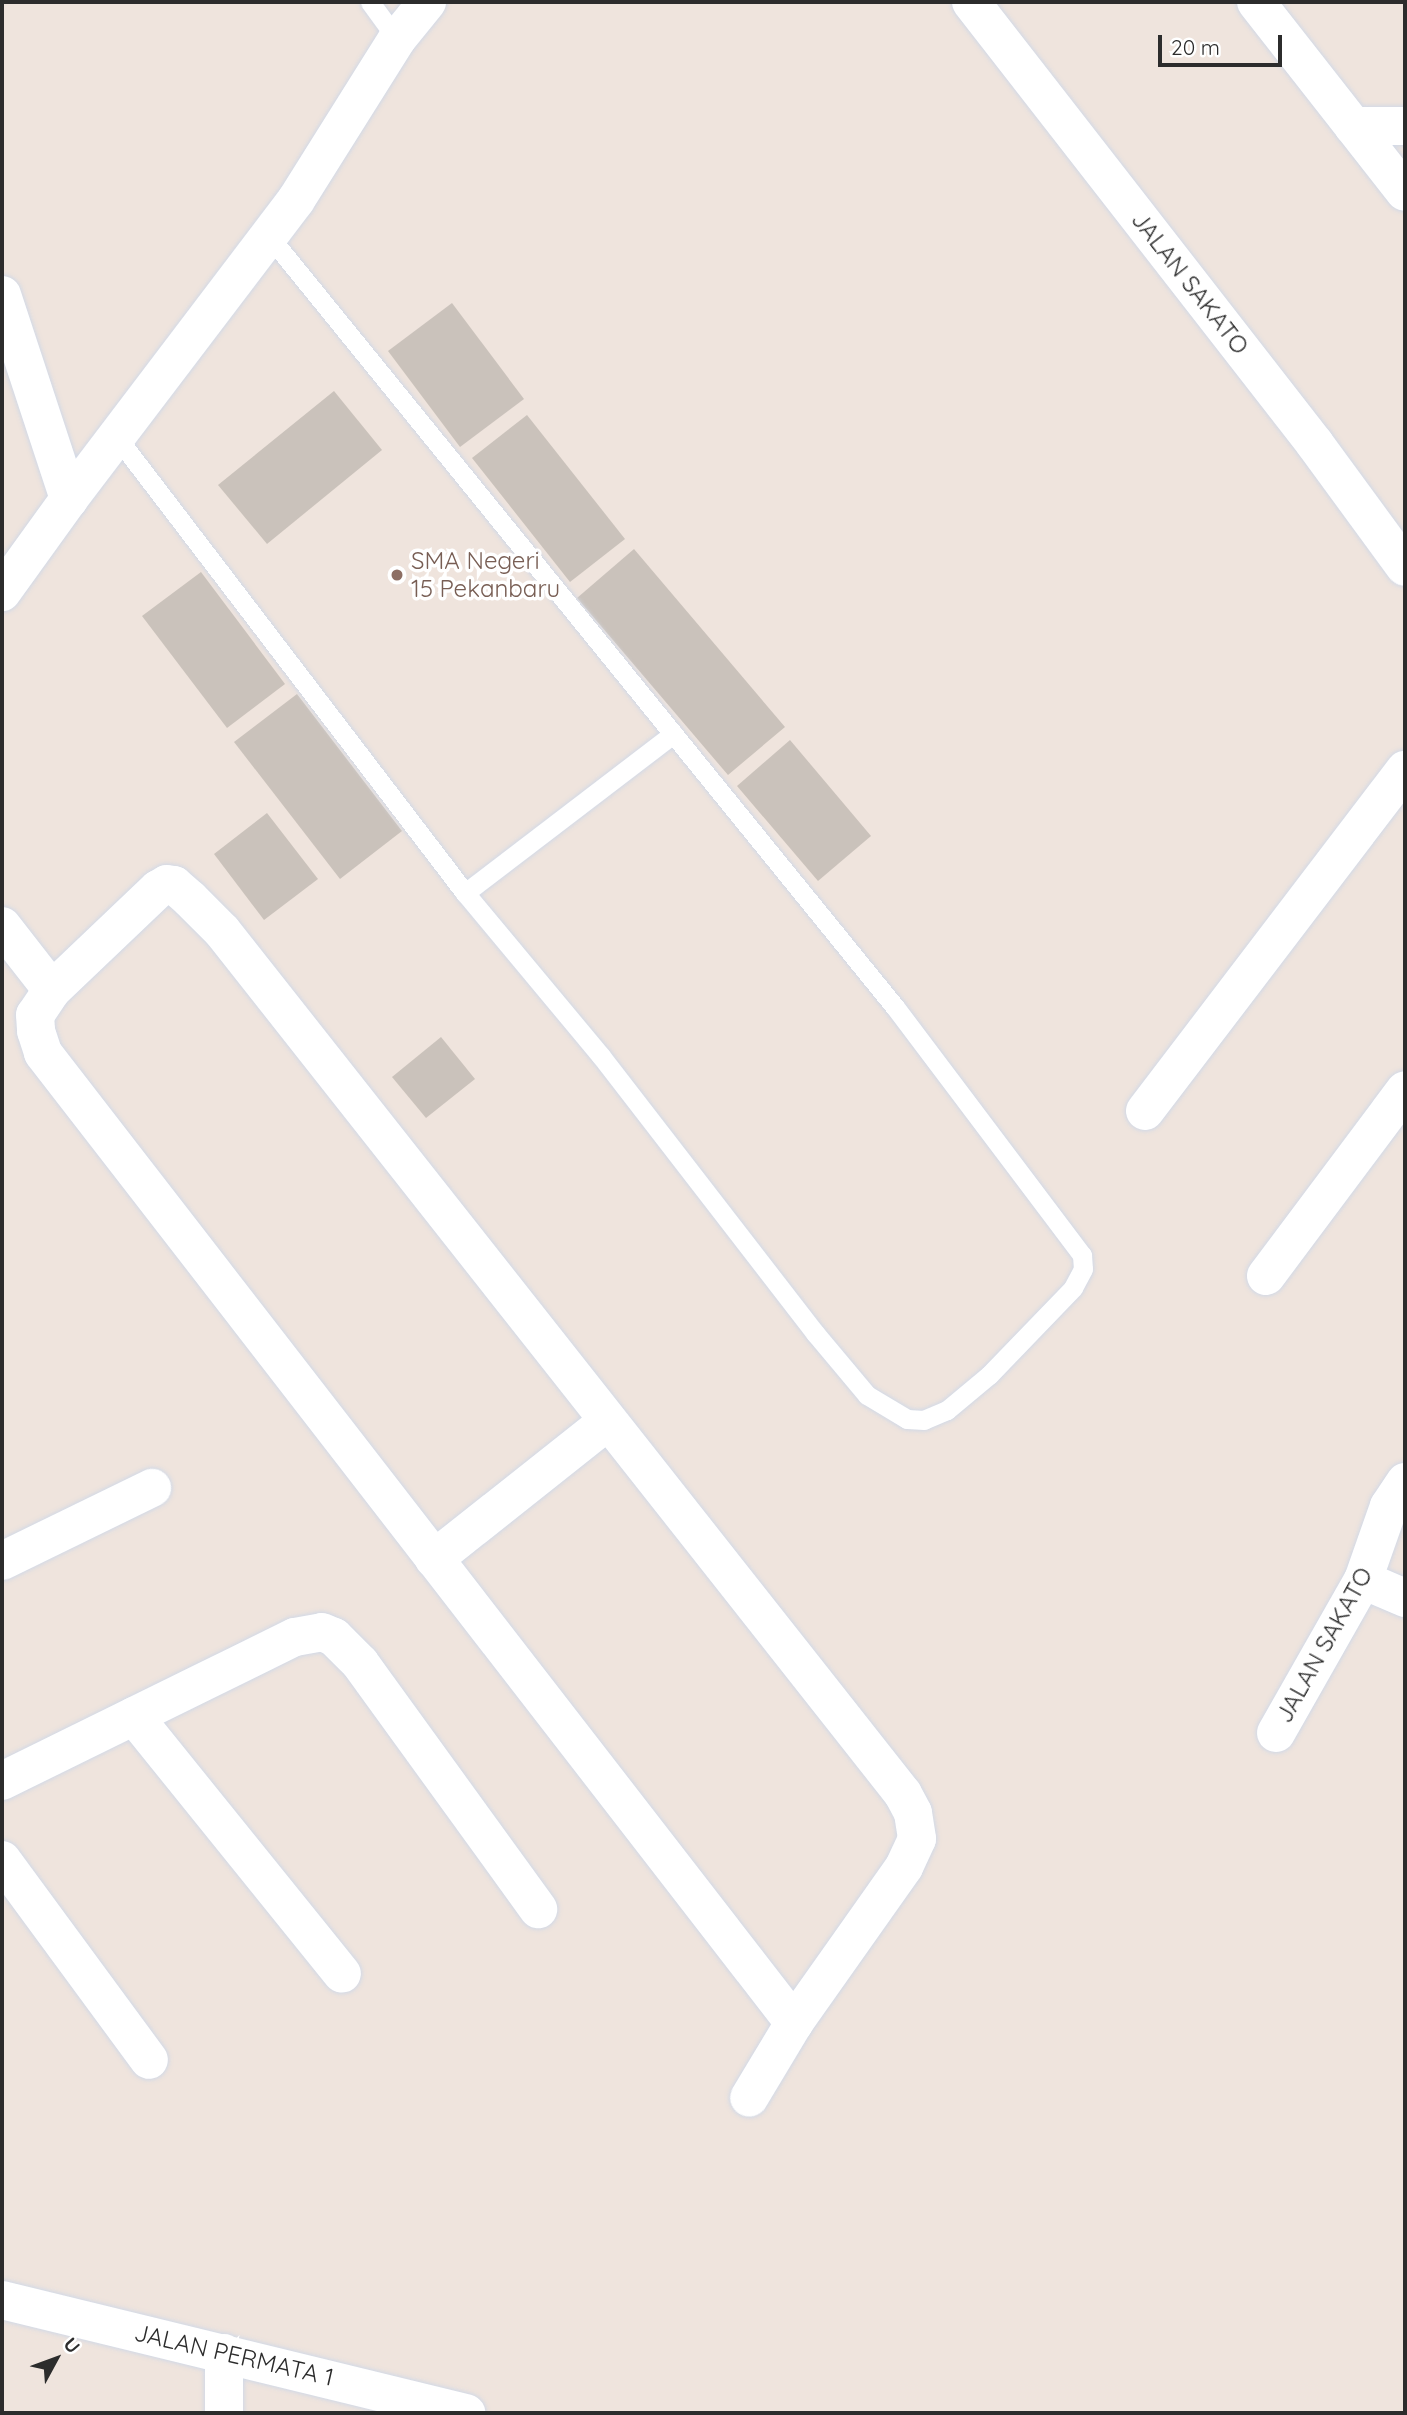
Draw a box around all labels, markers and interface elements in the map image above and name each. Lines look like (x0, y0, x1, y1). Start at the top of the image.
scale bar (1162, 21, 1286, 65)
text: 20 m (1171, 34, 1220, 60)
street label: JALAN SAKATO (1125, 206, 1255, 360)
place label: SMA Negeri 15 Pekanbaru (411, 547, 560, 603)
marker: SMA Negeri 15 Pekanbaru (389, 567, 405, 583)
street label: JALAN SAKATO (1269, 1562, 1379, 1728)
street label: JALAN PERMATA 1 (132, 2318, 336, 2392)
north arrow (21, 2324, 91, 2394)
text: U (58, 2332, 85, 2358)

